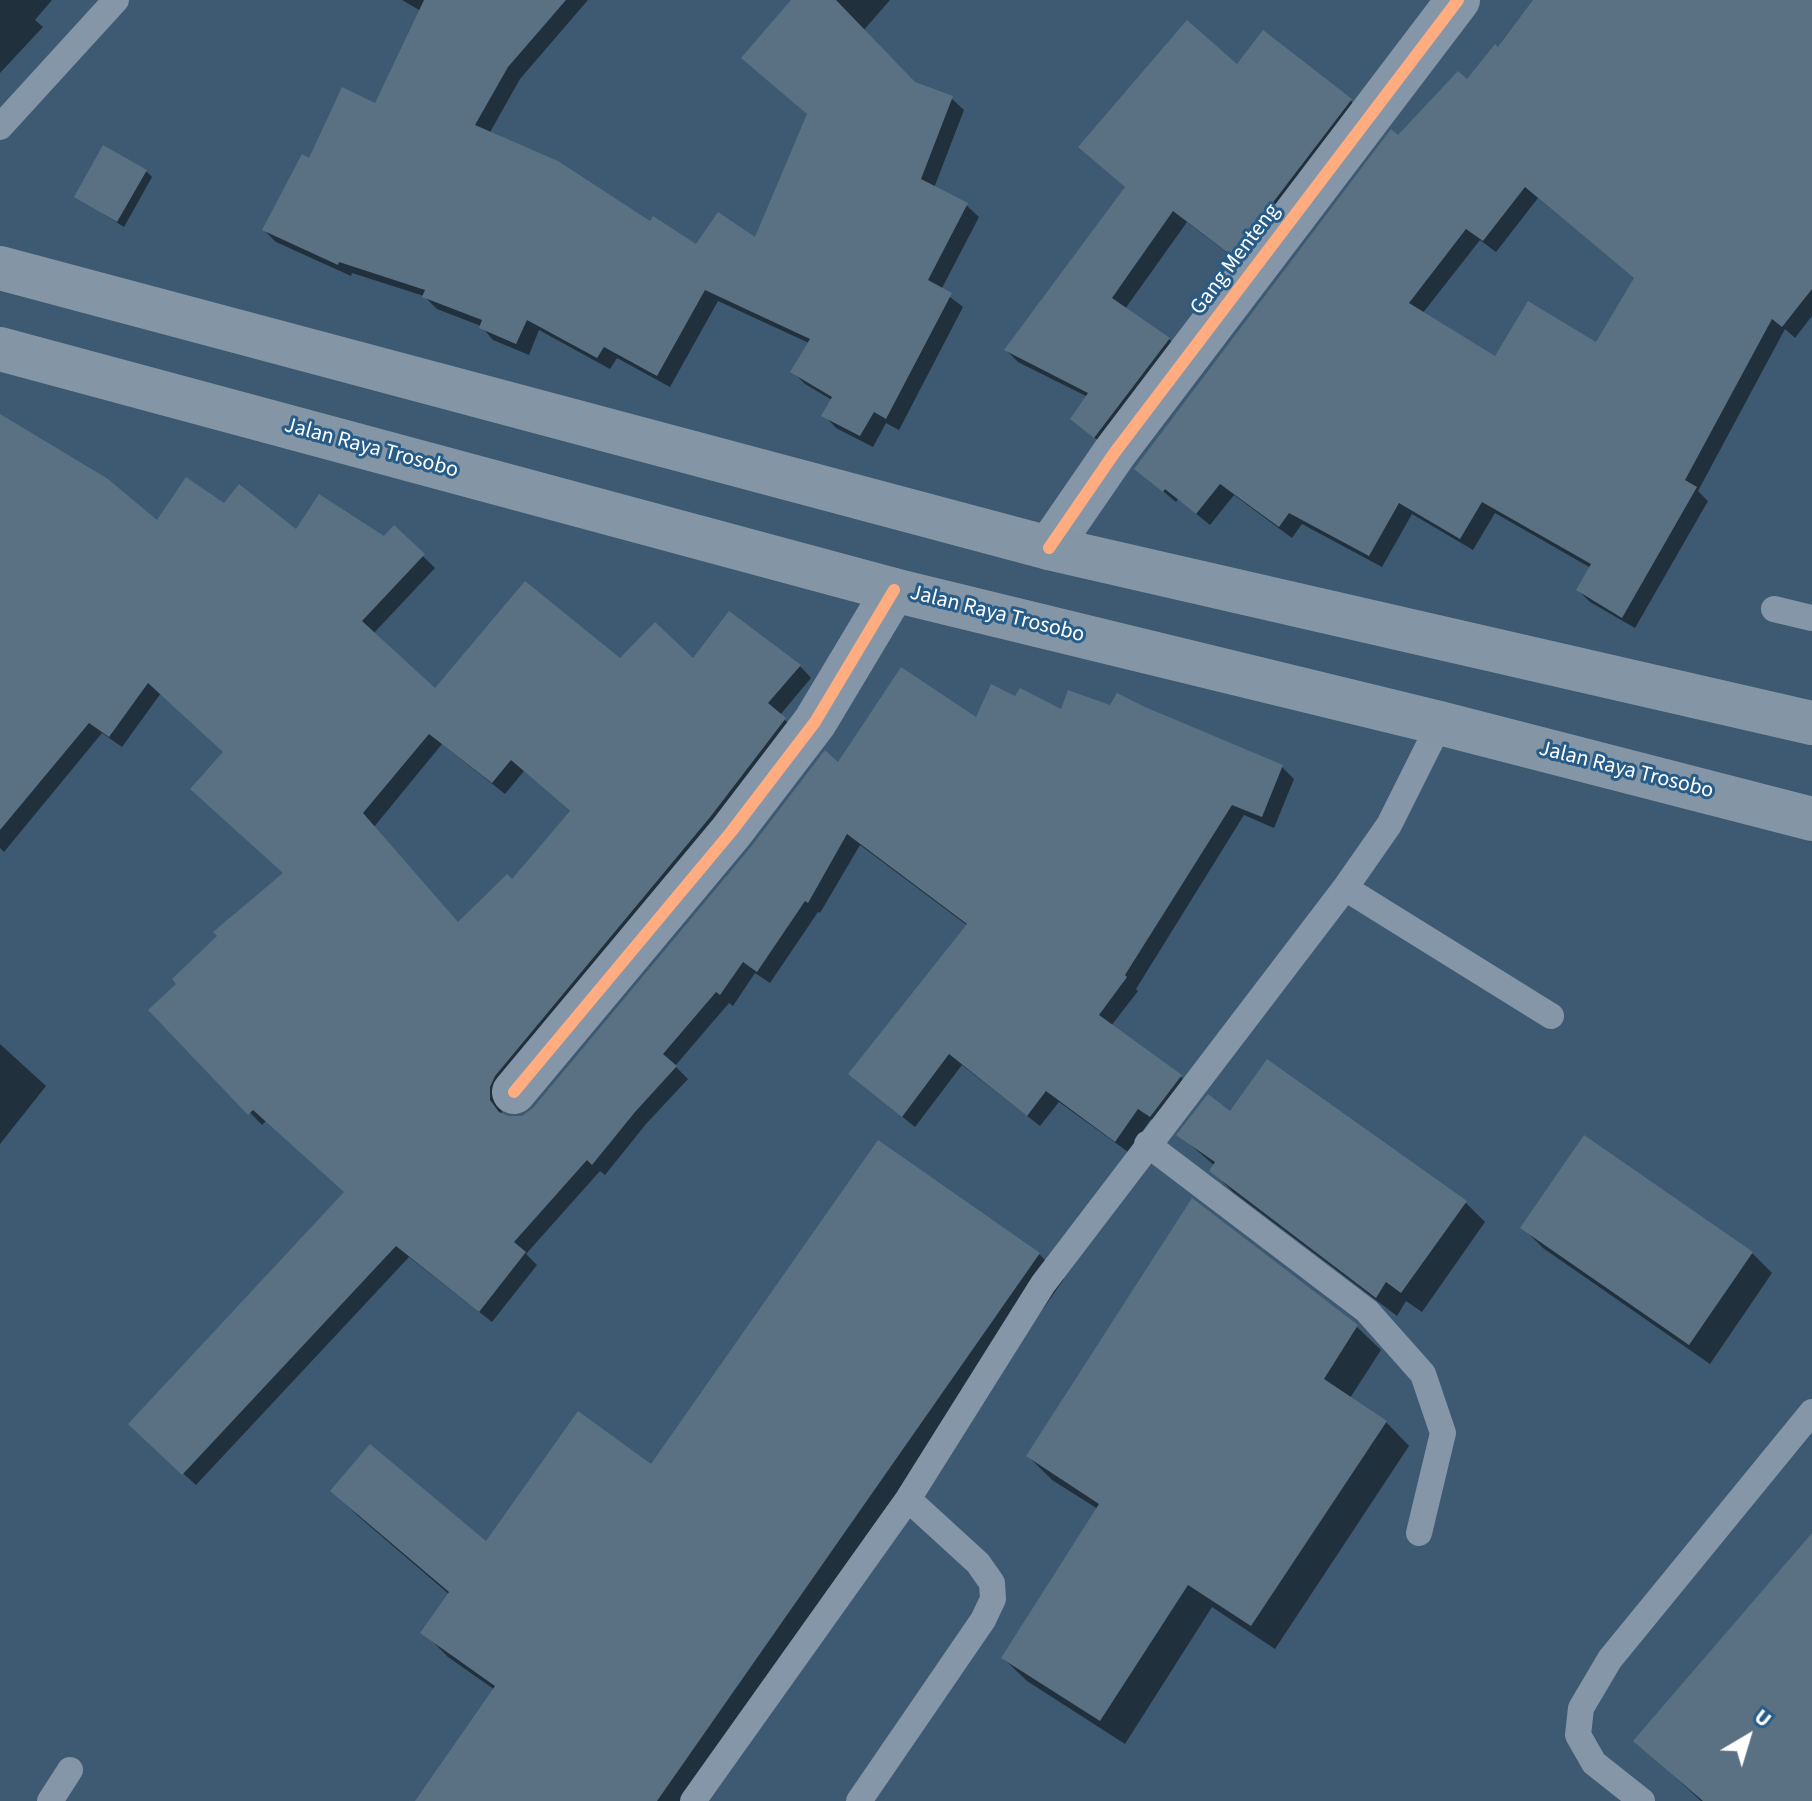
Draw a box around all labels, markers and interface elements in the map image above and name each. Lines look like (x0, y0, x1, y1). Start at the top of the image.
street label: Gang Menteng (1186, 199, 1286, 321)
street label: Jalan Raya Trosobo (281, 413, 461, 485)
street label: Jalan Raya Trosobo (907, 581, 1087, 649)
street label: Jalan Raya Trosobo (1536, 737, 1716, 805)
north arrow (1708, 1697, 1788, 1777)
text: U (1747, 1701, 1778, 1735)

